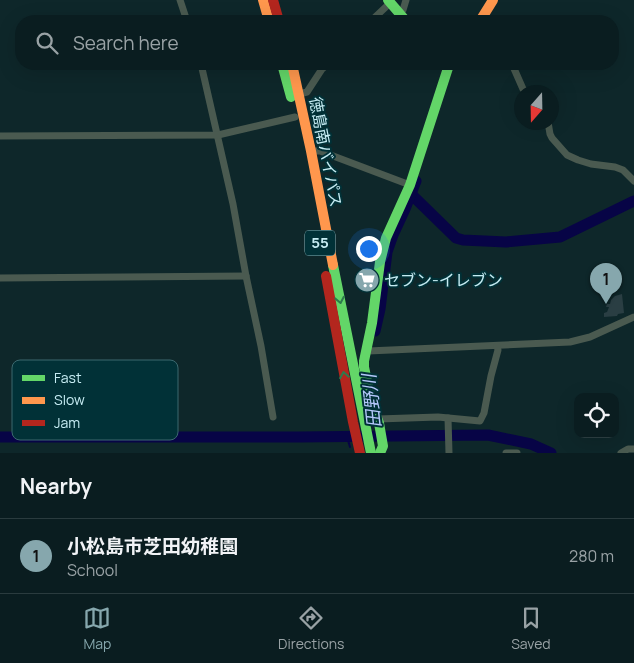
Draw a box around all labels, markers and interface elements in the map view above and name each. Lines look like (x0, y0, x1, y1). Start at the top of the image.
search box (15, 15, 619, 70)
icon: search (33, 29, 61, 57)
text: Search here (73, 30, 179, 56)
north arrow (514, 85, 559, 130)
street label: 徳島南バイパス (305, 95, 347, 209)
road number: 55 (305, 230, 335, 256)
your location (356, 236, 382, 262)
pin: 1 (590, 263, 622, 304)
supermarket icon: セブン-イレブン (354, 267, 380, 293)
place label: セブン-イレブン (384, 269, 503, 291)
one-way arrow (334, 296, 345, 305)
legend (12, 360, 178, 440)
text: Fast (54, 368, 82, 387)
one-way arrow (340, 370, 350, 379)
water label: 田野川 (356, 371, 386, 429)
text: Slow (54, 390, 85, 409)
map controls (574, 393, 619, 438)
button: locate (574, 393, 619, 438)
text: Jam (54, 413, 80, 432)
text: Nearby (20, 472, 92, 500)
text: 小松島市芝田幼稚園 (67, 533, 238, 559)
text: 1 (32, 545, 40, 567)
text: 280 m (569, 545, 614, 567)
text: School (67, 559, 118, 581)
tab: Map (83, 604, 111, 653)
tab: Directions (278, 604, 344, 653)
tab: Saved (511, 604, 551, 653)

